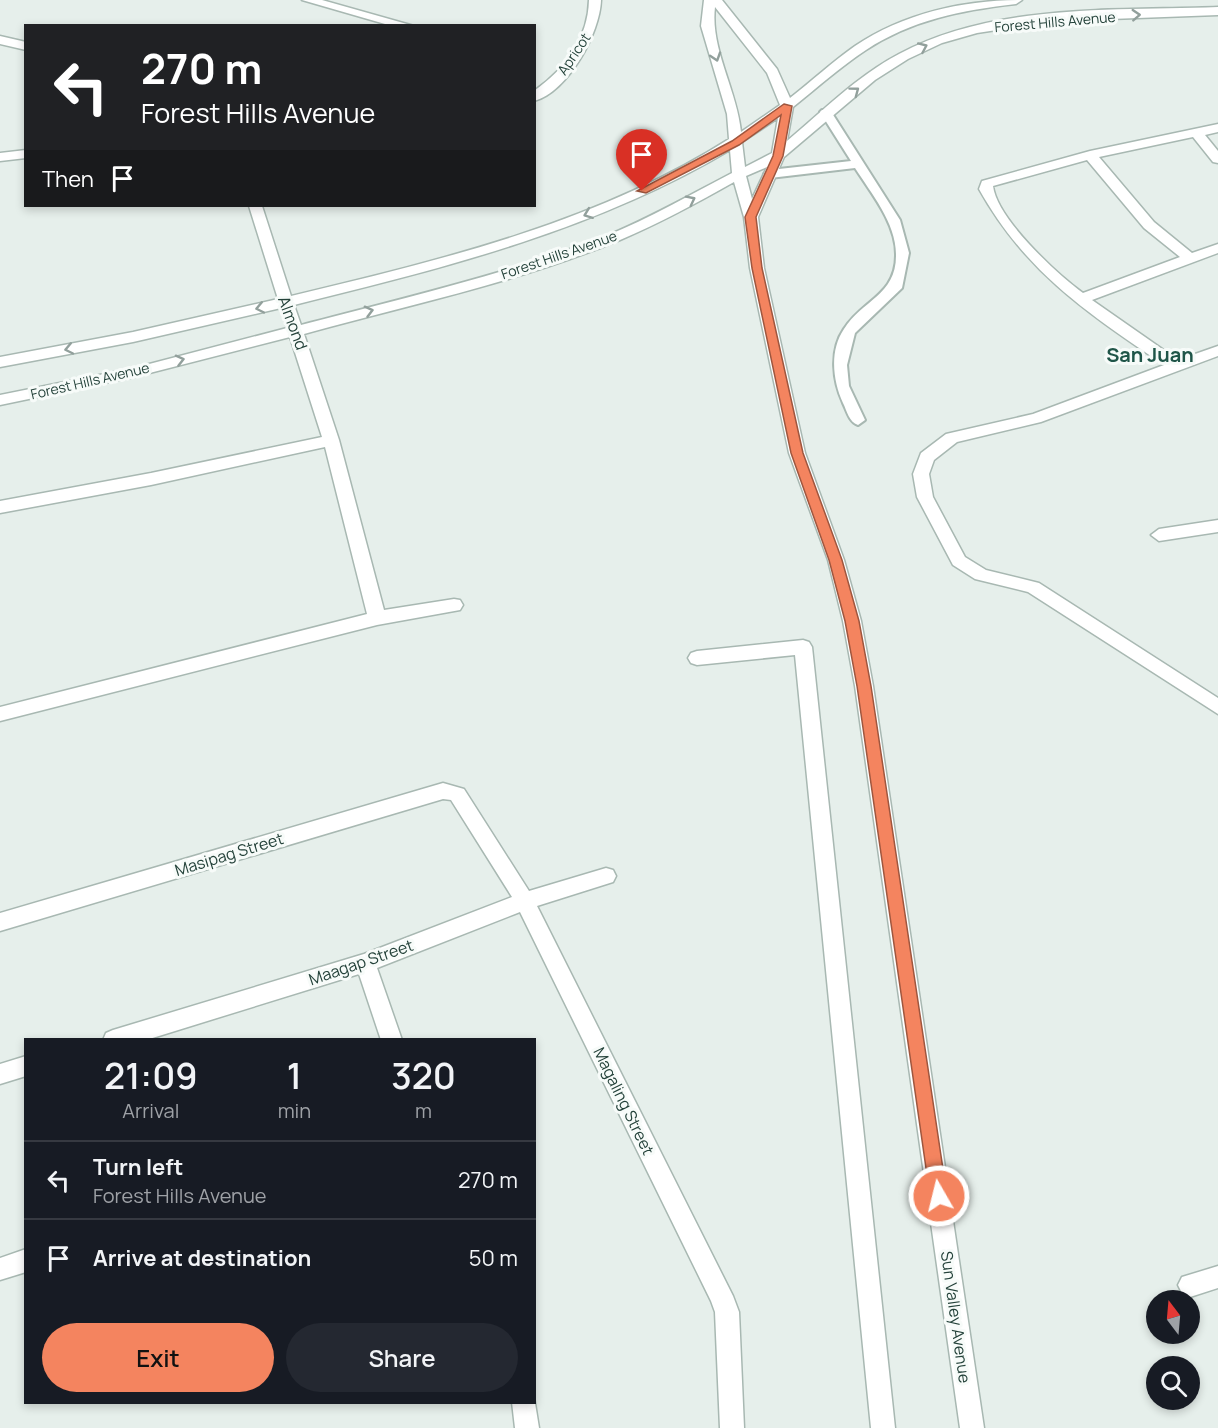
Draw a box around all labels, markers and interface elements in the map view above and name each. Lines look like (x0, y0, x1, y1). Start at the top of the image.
street label: Forest Hills Avenue (994, 7, 1116, 36)
one-way arrow (1131, 9, 1140, 22)
street label: Apricot (553, 29, 595, 78)
text: 270 m (141, 39, 262, 97)
one-way arrow (917, 42, 928, 54)
icon: left (42, 48, 120, 126)
one-way arrow (709, 51, 721, 62)
one-way arrow (848, 87, 859, 98)
text: Forest Hills Avenue (141, 94, 375, 131)
pin (616, 129, 667, 191)
icon: arrive (625, 138, 658, 171)
icon: arrive (106, 162, 139, 195)
text: Then (42, 164, 94, 194)
one-way arrow (685, 196, 696, 207)
one-way arrow (583, 206, 594, 219)
street label: Forest Hills Avenue (498, 226, 619, 283)
street label: Almond (273, 293, 313, 353)
one-way arrow (255, 301, 265, 314)
one-way arrow (364, 306, 374, 319)
district label: San Juan (1106, 341, 1194, 368)
one-way arrow (64, 342, 74, 355)
one-way arrow (175, 354, 185, 367)
street label: Forest Hills Avenue (29, 358, 151, 403)
street label: Masipag Street (172, 827, 286, 881)
street label: Maagap Street (306, 934, 416, 990)
street label: Magaling Street (588, 1043, 660, 1159)
text: 21:09 (104, 1051, 198, 1100)
text: 1 (287, 1051, 302, 1100)
text: 320 (391, 1051, 456, 1100)
text: Arrival (122, 1097, 179, 1124)
text: min (278, 1097, 311, 1124)
text: m (415, 1097, 432, 1124)
text: Turn left (93, 1152, 183, 1182)
icon: left (42, 1164, 75, 1197)
position arrow (907, 1164, 971, 1228)
text: 270 m (458, 1165, 518, 1195)
text: Forest Hills Avenue (93, 1182, 266, 1209)
icon: arrive (42, 1242, 75, 1275)
text: Arrive at destination (93, 1243, 311, 1273)
text: 50 m (469, 1243, 518, 1273)
street label: Sun Valley Avenue (936, 1250, 976, 1384)
north arrow (1146, 1290, 1200, 1344)
map controls (1146, 1290, 1200, 1410)
button: Exit (42, 1323, 274, 1392)
button: Share (286, 1323, 518, 1392)
button: search (1146, 1356, 1200, 1410)

